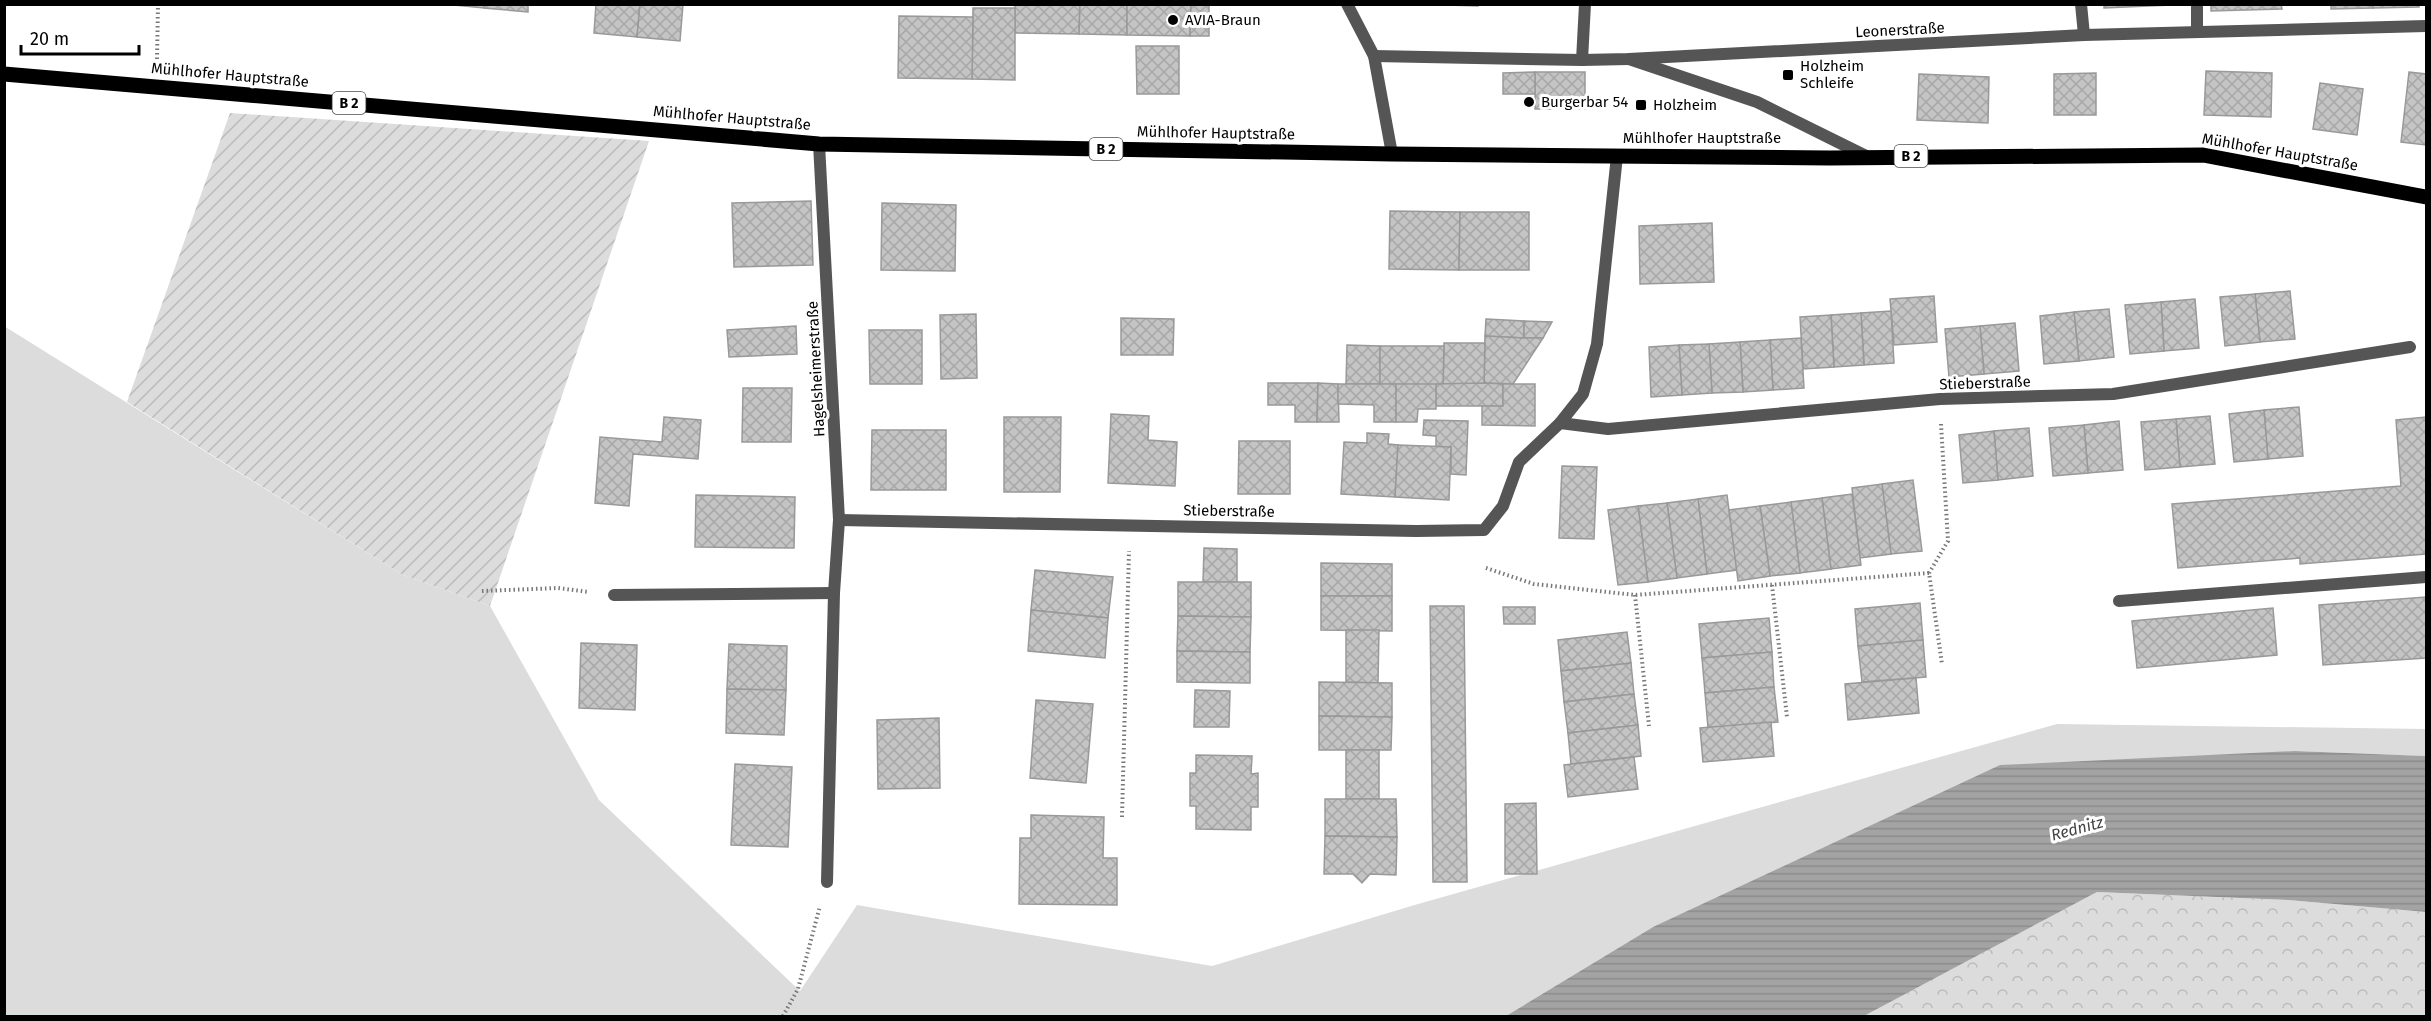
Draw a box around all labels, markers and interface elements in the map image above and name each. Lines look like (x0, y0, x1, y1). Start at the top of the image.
place label: AVIA-Braun (1185, 11, 1261, 29)
marker: AVIA-Braun (1166, 13, 1180, 27)
scale bar (21, 18, 140, 56)
street label: Leonerstraße (1855, 19, 1945, 41)
text: 20 m (30, 28, 69, 50)
place label: Holzheim Schleife (1800, 57, 1864, 92)
street label: Mühlhofer Hauptstraße (150, 59, 310, 91)
marker: Holzheim Schleife (1781, 68, 1795, 82)
road number: B 2 (332, 92, 366, 114)
place label: Burgerbar 54 (1541, 93, 1628, 111)
marker: Burgerbar 54 (1522, 95, 1536, 109)
place label: Holzheim (1653, 96, 1717, 114)
marker: Holzheim (1634, 98, 1648, 112)
street label: Mühlhofer Hauptstraße (652, 102, 812, 134)
street label: Mühlhofer Hauptstraße (1137, 123, 1295, 143)
street label: Mühlhofer Hauptstraße (1623, 129, 1781, 147)
street label: Mühlhofer Hauptstraße (2200, 129, 2360, 175)
road number: B 2 (1090, 138, 1122, 160)
road number: B 2 (1894, 145, 1928, 167)
street label: Hagelsheimerstraße (803, 301, 829, 437)
street label: Stieberstraße (1939, 372, 2031, 394)
street label: Stieberstraße (1183, 501, 1275, 521)
water label: Rednitz (2049, 812, 2105, 845)

